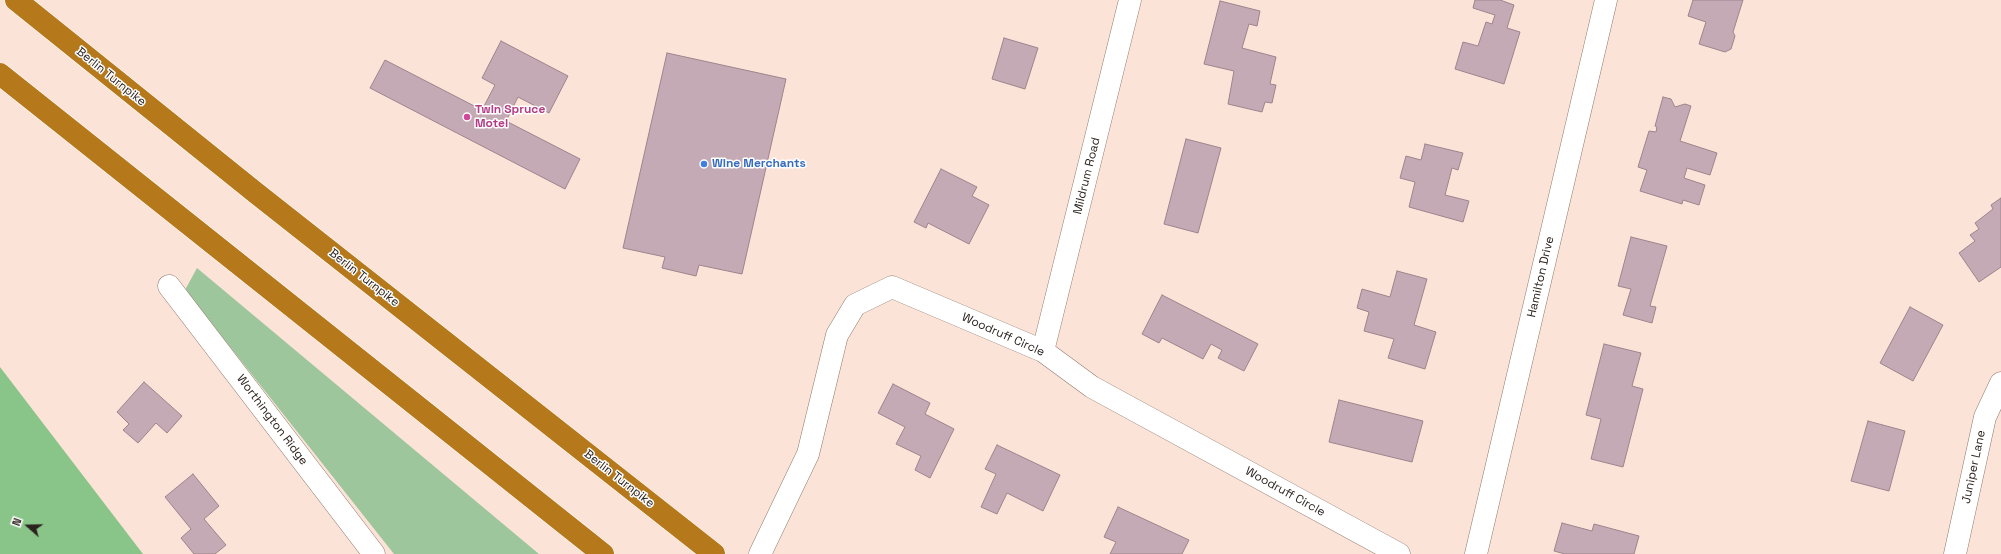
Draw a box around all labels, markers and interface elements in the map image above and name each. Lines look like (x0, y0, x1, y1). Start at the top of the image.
street label: Berlin Turnpike (73, 45, 149, 109)
place label: Twin Spruce Motel (475, 103, 545, 131)
marker: Twin Spruce Motel (462, 112, 472, 122)
street label: Mildrum Road (1070, 136, 1104, 216)
place label: Wine Merchants (712, 157, 806, 171)
marker: Wine Merchants (699, 159, 709, 169)
street label: Hamilton Drive (1525, 235, 1557, 319)
street label: Berlin Turnpike (326, 246, 402, 310)
street label: Woodruff Circle (959, 310, 1047, 360)
street label: Worthington Ridge (233, 372, 311, 468)
street label: Juniper Lane (1959, 429, 1989, 505)
street label: Berlin Turnpike (581, 447, 657, 511)
street label: Woodruff Circle (1243, 464, 1327, 520)
north arrow (8, 506, 48, 546)
text: N (9, 516, 25, 528)

